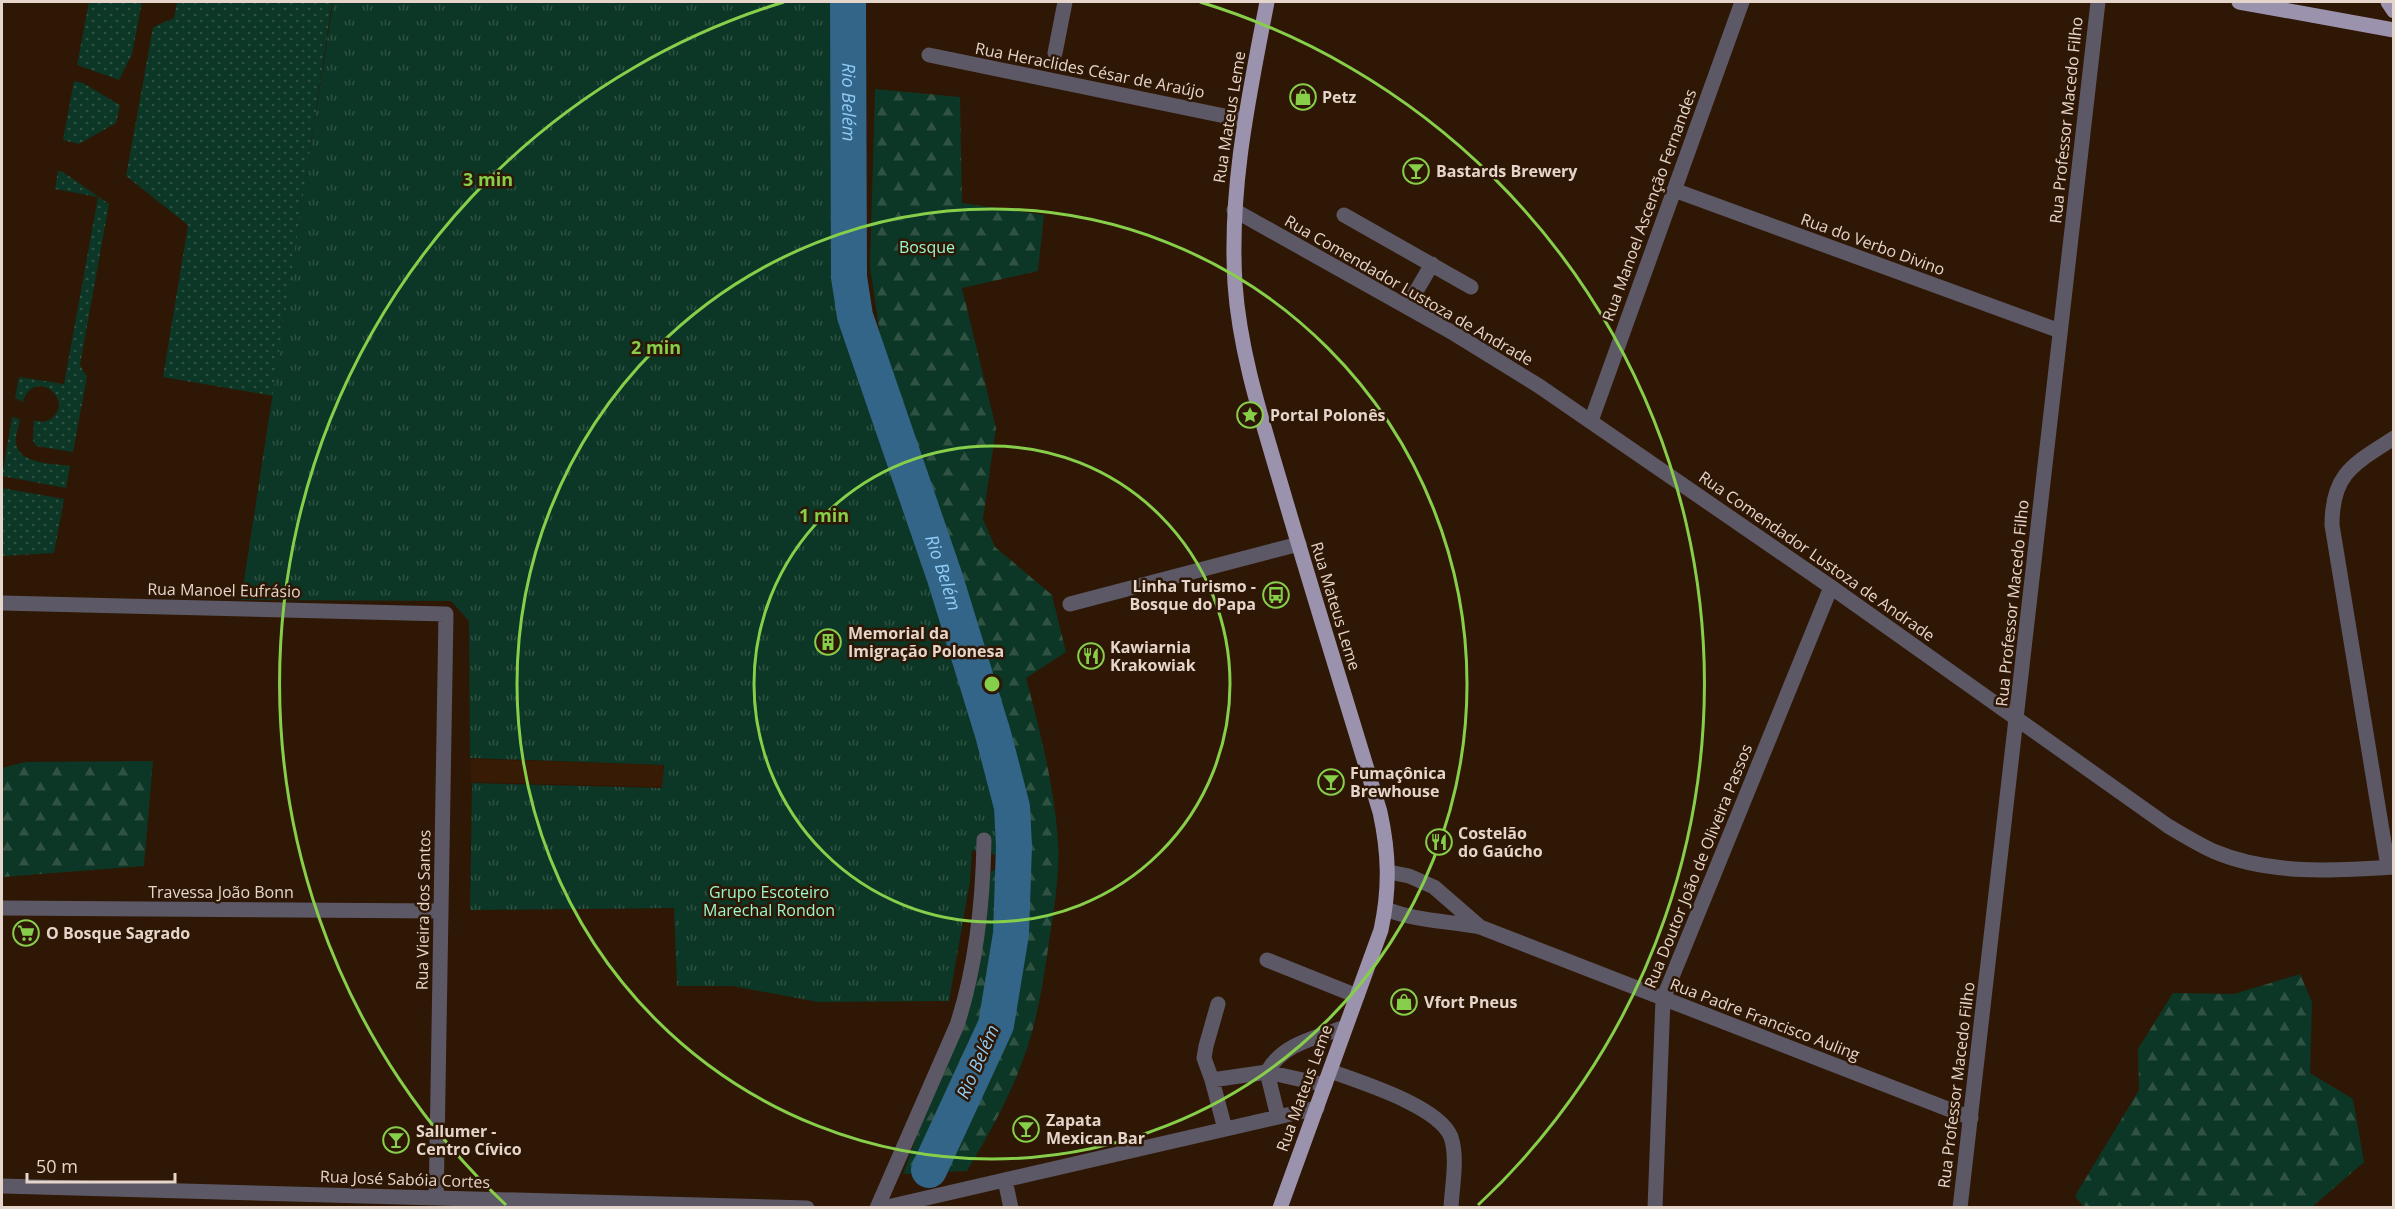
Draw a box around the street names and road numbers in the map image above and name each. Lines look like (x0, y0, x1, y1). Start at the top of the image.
street label: Rua Professor Macedo Filho (2044, 16, 2088, 224)
street label: Rua Heraclides César de Araújo (973, 37, 1207, 103)
street label: Rua Mateus Leme (1208, 49, 1250, 185)
street label: Rua Manoel Ascenção Fernandes (1597, 86, 1701, 324)
street label: Rua do Verbo Divino (1798, 208, 1948, 280)
street label: Rua Comendador Lustoza de Andrade (1281, 210, 1537, 370)
street label: Rua Comendador Lustoza de Andrade (1695, 466, 1939, 646)
street label: Rua Professor Macedo Filho (1990, 499, 2034, 707)
street label: Rua Mateus Leme (1306, 539, 1366, 673)
street label: Rua Manoel Eufrásio (147, 578, 301, 602)
street label: Rua Doutor João de Oliveira Passos (1639, 741, 1757, 991)
street label: Rua Vieira dos Santos (411, 830, 435, 990)
street label: Travessa João Bonn (148, 881, 294, 903)
street label: Rua Padre Francisco Auling (1667, 973, 1863, 1065)
street label: Rua Professor Macedo Filho (1932, 981, 1980, 1189)
street label: Rua Mateus Leme (1271, 1022, 1337, 1154)
street label: Rua José Sabóia Cortes (320, 1165, 490, 1193)

